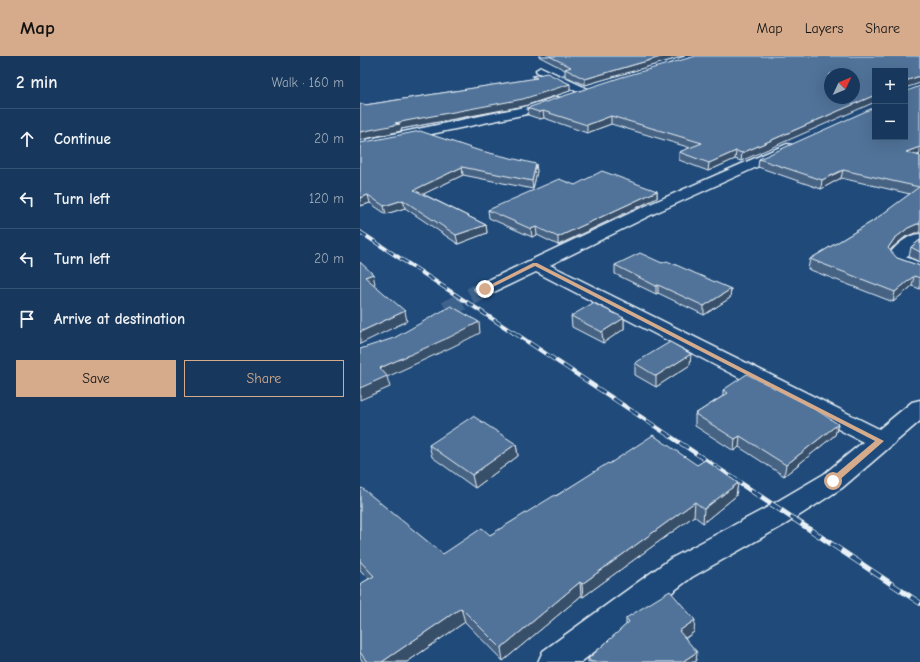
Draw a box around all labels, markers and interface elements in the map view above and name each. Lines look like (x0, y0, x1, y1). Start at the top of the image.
text: Map (20, 17, 55, 39)
text: Map (756, 20, 783, 37)
text: Layers (805, 20, 843, 37)
text: Share (865, 20, 900, 37)
north arrow (824, 68, 860, 104)
map controls (872, 68, 908, 140)
button: + (872, 68, 908, 104)
text: 2 min (16, 73, 57, 92)
text: Walk · 160 m (272, 75, 344, 90)
button: − (872, 104, 908, 140)
icon: ahead (16, 128, 38, 150)
text: Continue (54, 130, 111, 148)
text: 20 m (314, 131, 344, 146)
icon: left (16, 188, 38, 210)
text: Turn left (54, 190, 110, 208)
text: 120 m (309, 191, 344, 206)
icon: left (16, 248, 38, 270)
text: Turn left (54, 250, 110, 268)
text: 20 m (314, 251, 344, 266)
route end (476, 280, 494, 298)
icon: arrive (16, 308, 38, 330)
text: Arrive at destination (54, 310, 185, 328)
button: Save (16, 360, 176, 397)
button: Share (184, 360, 344, 397)
route start (824, 472, 842, 490)

